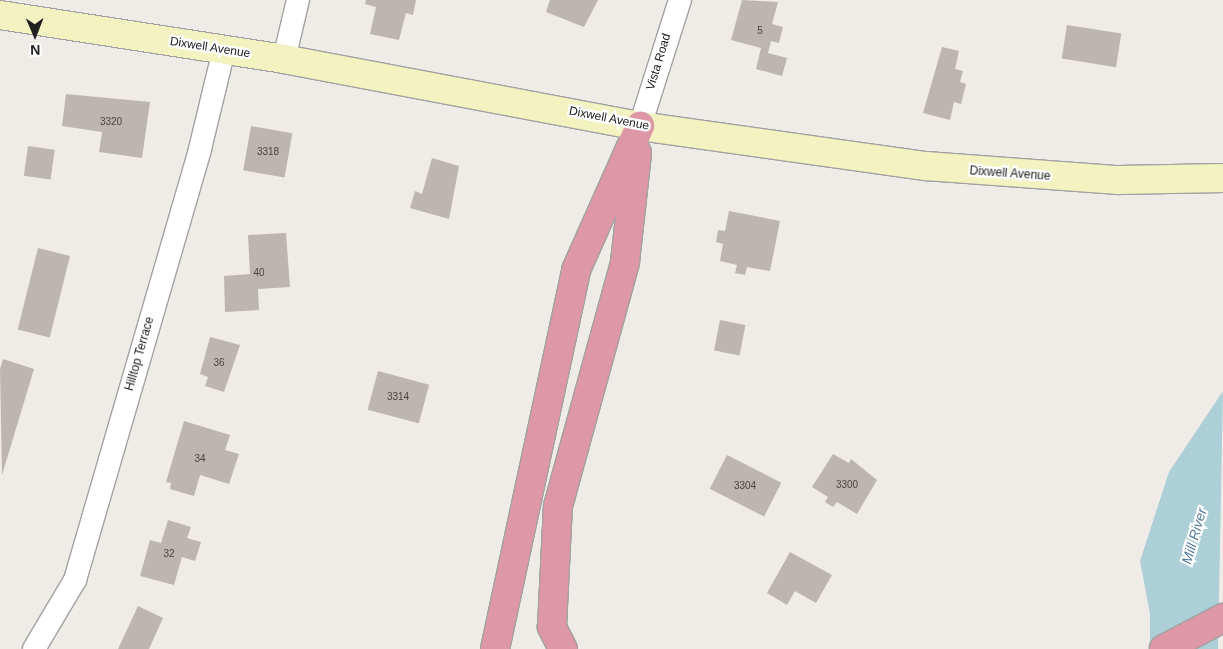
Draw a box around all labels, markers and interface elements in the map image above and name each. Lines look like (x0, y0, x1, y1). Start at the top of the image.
north arrow (10, 10, 60, 60)
house number: 5 (757, 25, 763, 37)
street label: Vista Road (644, 32, 674, 92)
street label: Dixwell Avenue (168, 34, 252, 62)
text: N (30, 42, 40, 58)
street label: Dixwell Avenue (567, 104, 651, 134)
house number: 3320 (100, 116, 122, 128)
house number: 3318 (257, 146, 279, 158)
street label: Dixwell Avenue (969, 164, 1051, 184)
house number: 40 (253, 267, 265, 279)
street label: Hilltop Terrace (123, 315, 157, 393)
house number: 36 (213, 357, 225, 369)
house number: 3314 (387, 391, 409, 403)
house number: 34 (194, 453, 206, 465)
house number: 3300 (836, 479, 858, 491)
house number: 3304 (734, 480, 756, 492)
water label: Mill River (1178, 506, 1210, 566)
house number: 32 (163, 548, 175, 560)

